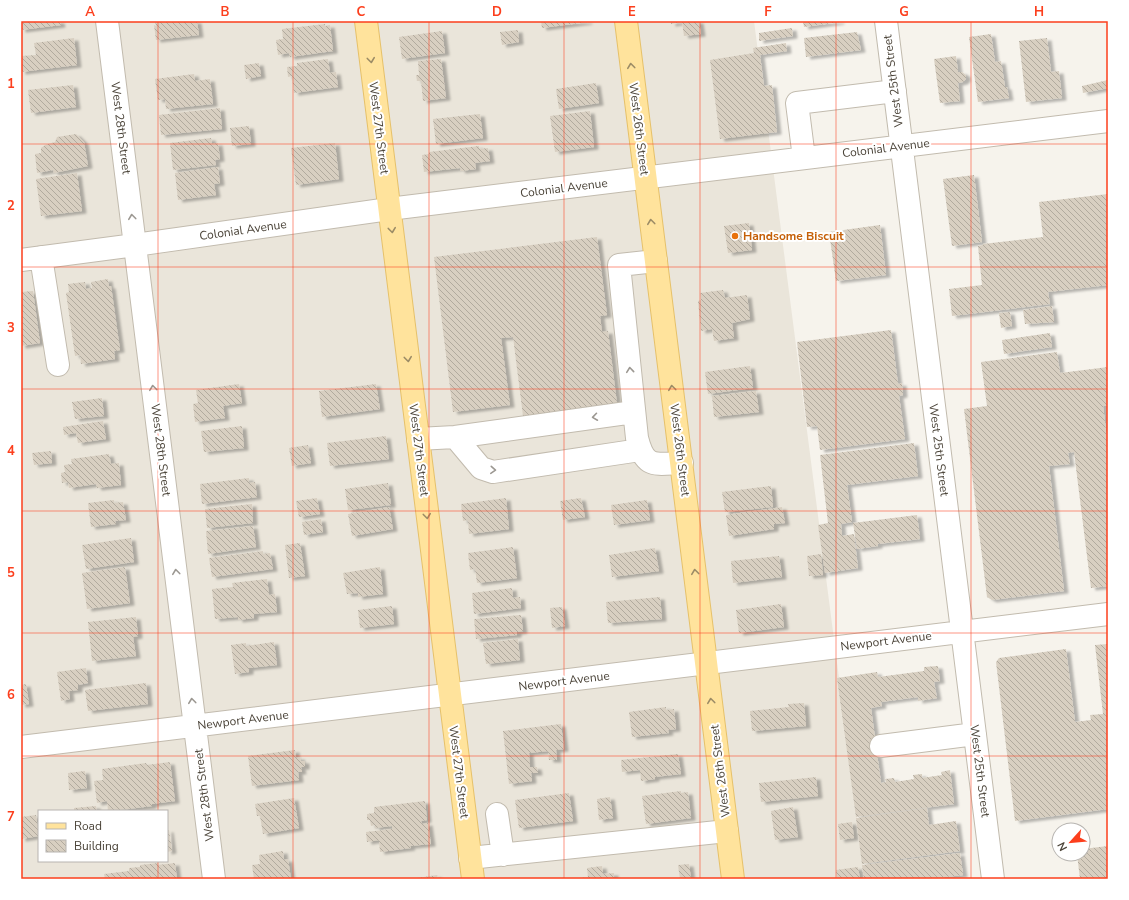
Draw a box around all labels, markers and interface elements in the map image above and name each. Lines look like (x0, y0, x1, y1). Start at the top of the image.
text: A (85, 3, 95, 21)
text: B (221, 3, 230, 21)
text: C (357, 3, 366, 21)
text: D (492, 3, 502, 21)
text: E (628, 3, 636, 21)
text: F (764, 3, 772, 21)
text: G (899, 3, 909, 21)
text: H (1034, 3, 1044, 21)
street label: West 25th Street (879, 33, 907, 128)
one-way arrow (366, 57, 375, 63)
one-way arrow (627, 63, 636, 69)
text: 1 (7, 75, 15, 93)
street label: West 28th Street (107, 81, 135, 176)
street label: West 27th Street (365, 81, 393, 176)
street label: West 26th Street (625, 82, 653, 177)
street label: Colonial Avenue (841, 135, 931, 161)
street label: Colonial Avenue (519, 175, 609, 201)
text: 2 (7, 197, 15, 215)
one-way arrow (128, 214, 137, 220)
street label: Colonial Avenue (198, 216, 288, 244)
one-way arrow (647, 219, 656, 225)
one-way arrow (387, 227, 396, 233)
place label: Handsome Biscuit (743, 228, 844, 244)
marker: Handsome Biscuit (730, 231, 740, 241)
text: 3 (7, 319, 15, 337)
one-way arrow (403, 356, 412, 362)
one-way arrow (625, 367, 634, 373)
one-way arrow (149, 385, 158, 391)
one-way arrow (668, 385, 677, 391)
street label: West 28th Street (147, 403, 175, 498)
street label: West 27th Street (405, 403, 433, 498)
street label: West 26th Street (666, 403, 694, 498)
street label: West 25th Street (925, 403, 953, 498)
one-way arrow (592, 412, 598, 421)
text: 4 (7, 442, 15, 460)
one-way arrow (490, 466, 496, 475)
one-way arrow (422, 513, 431, 519)
text: 5 (7, 564, 15, 582)
one-way arrow (172, 569, 181, 575)
one-way arrow (691, 569, 700, 575)
street label: Newport Avenue (840, 627, 932, 655)
street label: Newport Avenue (518, 667, 610, 695)
text: 6 (7, 686, 15, 704)
one-way arrow (188, 698, 197, 704)
one-way arrow (707, 698, 716, 704)
street label: Newport Avenue (197, 706, 289, 734)
street label: West 26th Street (706, 723, 734, 818)
street label: West 25th Street (966, 724, 994, 819)
street label: West 27th Street (445, 725, 473, 820)
street label: West 28th Street (190, 747, 218, 842)
text: 7 (7, 808, 15, 826)
legend (38, 810, 168, 862)
text: Road (74, 818, 102, 834)
north arrow (1051, 822, 1091, 862)
text: Building (74, 838, 119, 854)
text: N (1054, 839, 1071, 853)

